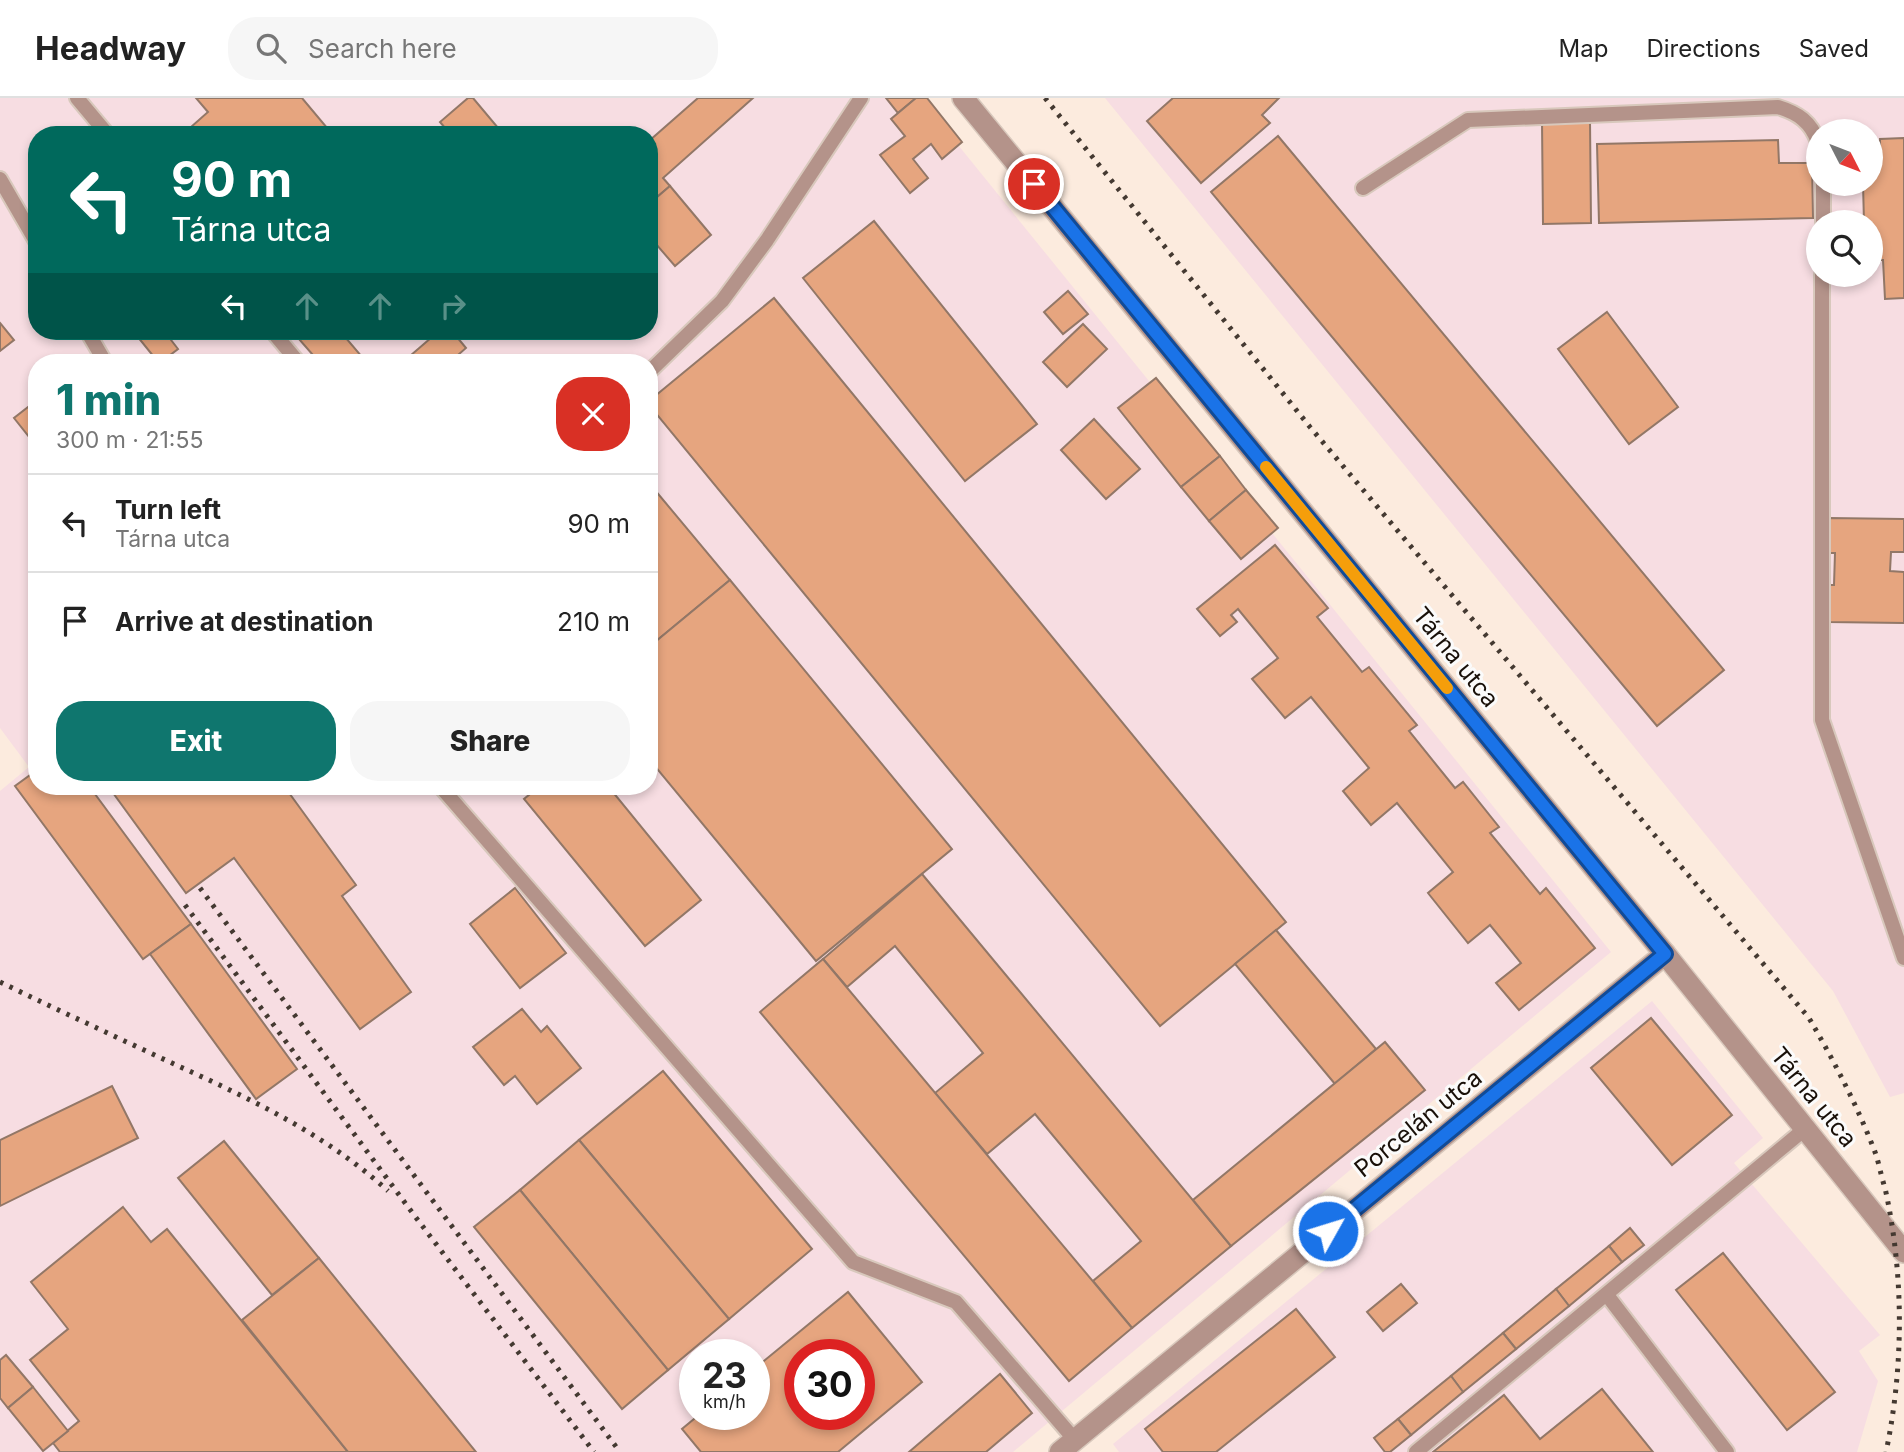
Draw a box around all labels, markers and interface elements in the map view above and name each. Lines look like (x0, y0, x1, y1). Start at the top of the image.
search box (228, 17, 718, 80)
text: Headway (35, 28, 186, 68)
icon: search (252, 29, 290, 67)
text: Search here (308, 33, 457, 64)
text: Map (1559, 34, 1608, 63)
text: Directions (1646, 34, 1761, 63)
text: Saved (1799, 34, 1869, 63)
north arrow (1806, 119, 1883, 196)
map controls (1806, 119, 1883, 287)
text: 90 m (171, 150, 292, 209)
icon: left (56, 154, 147, 245)
pin (1004, 154, 1064, 214)
icon: arrive (1015, 165, 1053, 203)
text: Tárna utca (171, 210, 331, 249)
button: search (1806, 210, 1883, 287)
icon: left (215, 287, 253, 325)
icon: ahead (288, 287, 326, 325)
icon: ahead (361, 287, 399, 325)
icon: right (434, 287, 472, 325)
text: 1 min (56, 374, 161, 425)
button: close (556, 377, 630, 451)
text: 300 m · 21:55 (56, 426, 203, 454)
text: Turn left (115, 494, 221, 525)
icon: left (56, 504, 94, 542)
text: 90 m (567, 508, 630, 539)
text: Tárna utca (115, 525, 230, 553)
street label: Tárna utca (1407, 601, 1505, 713)
icon: arrive (56, 602, 94, 640)
text: Arrive at destination (115, 606, 374, 637)
text: 210 m (557, 606, 630, 637)
button: Exit (56, 701, 336, 781)
button: Share (350, 701, 630, 781)
street label: Tárna utca (1765, 1041, 1863, 1153)
street label: Porcelán utca (1348, 1063, 1488, 1183)
position arrow (1291, 1194, 1365, 1268)
speed limit sign: 30 (784, 1339, 875, 1430)
text: 23 (702, 1354, 747, 1396)
text: km/h (703, 1391, 746, 1412)

